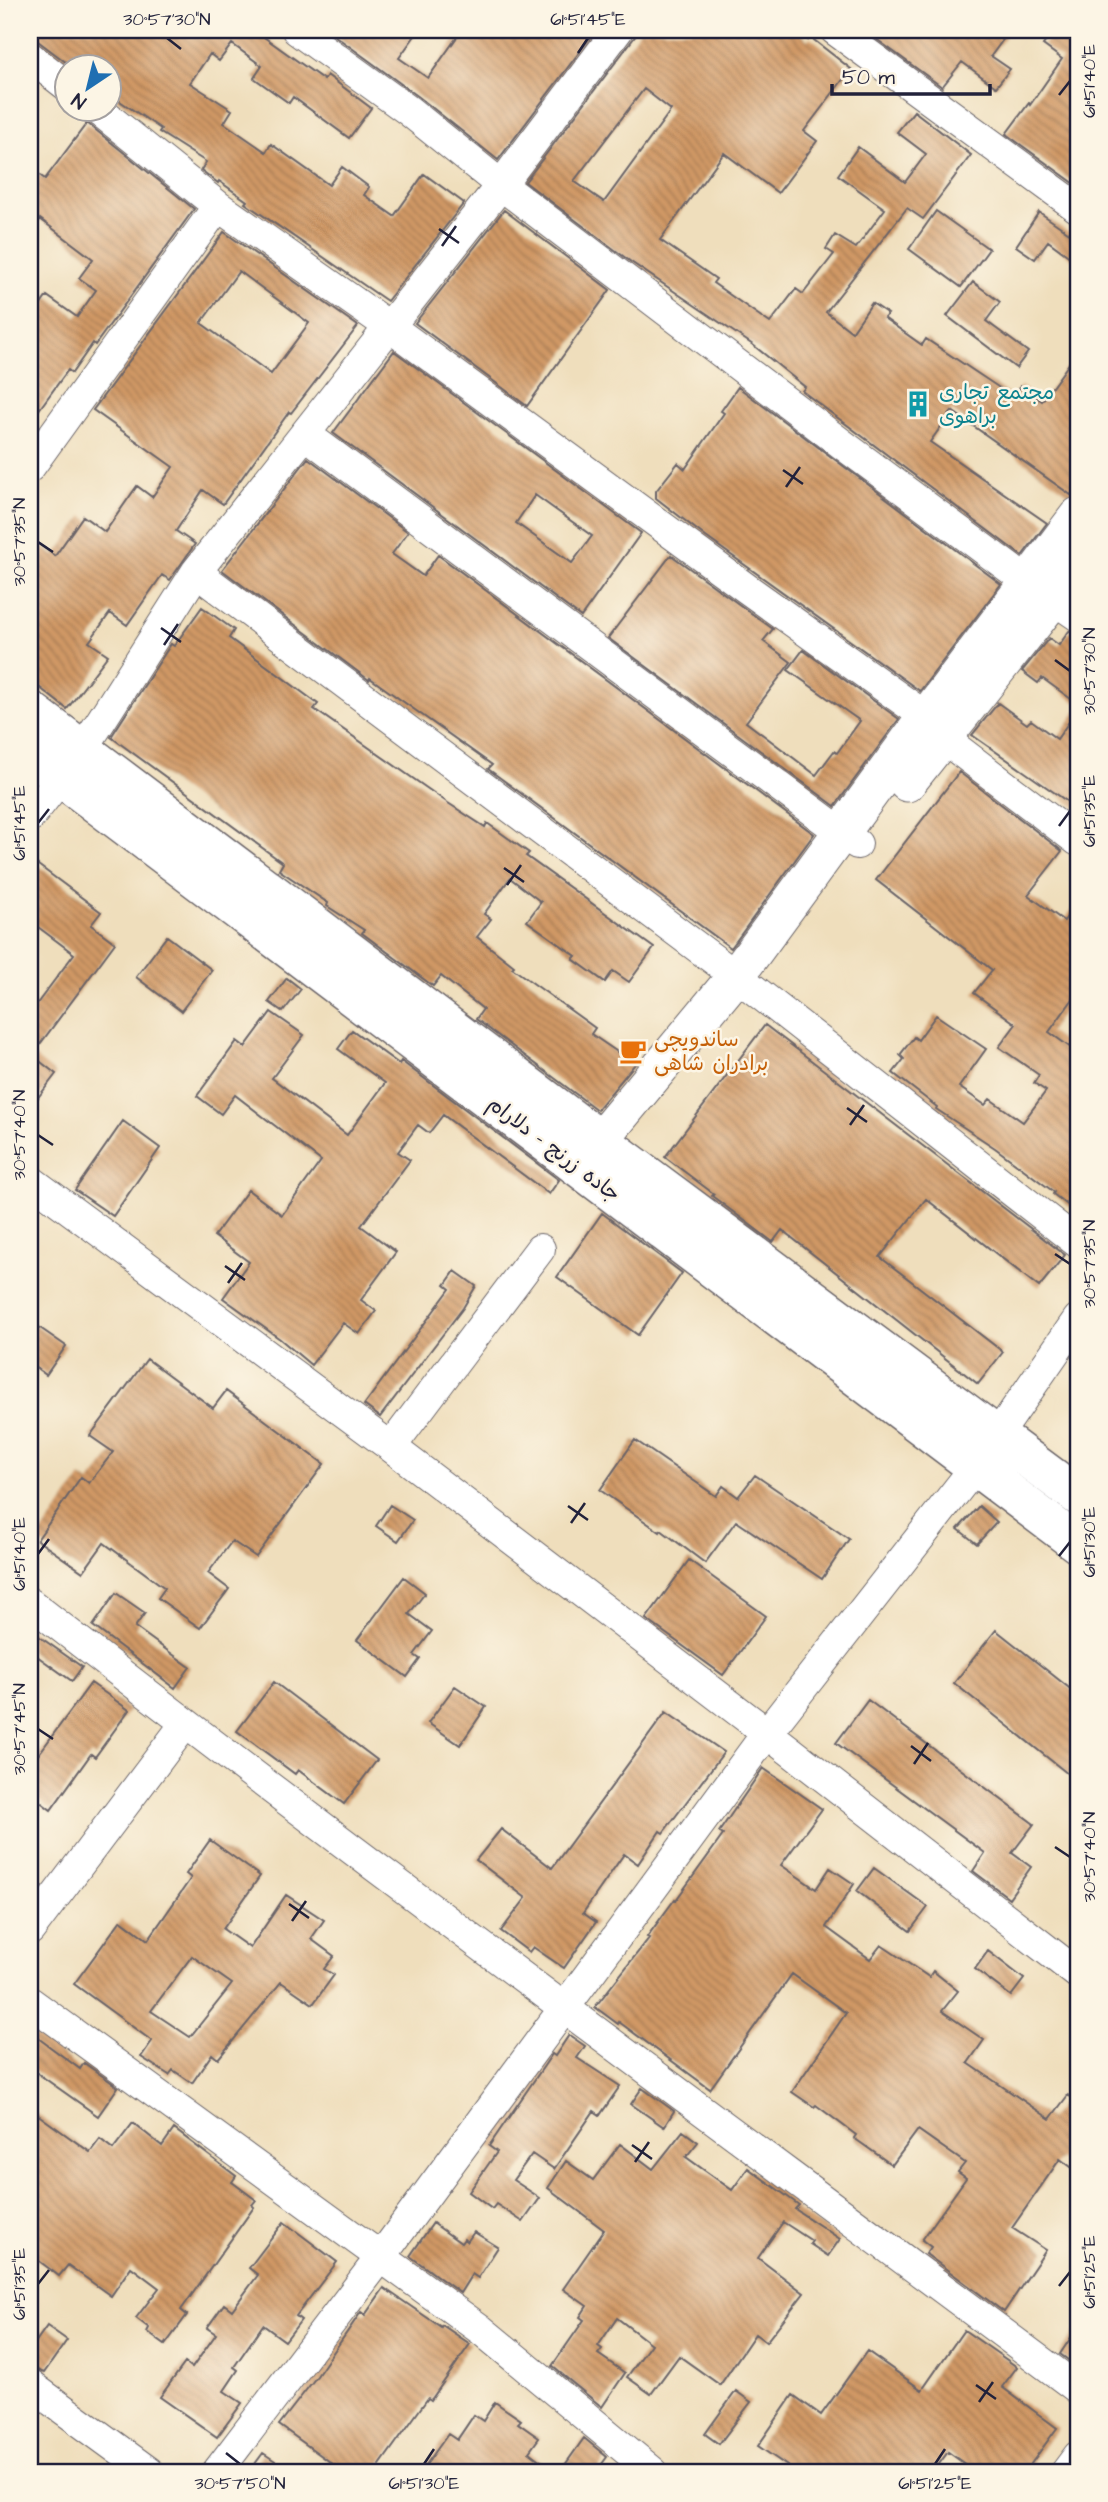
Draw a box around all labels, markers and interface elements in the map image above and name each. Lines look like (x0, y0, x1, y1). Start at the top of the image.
text: 30°57'30"N (123, 7, 211, 32)
text: 61°51'45"E (550, 7, 626, 32)
text: 61°51'40"E (1077, 44, 1102, 118)
north arrow (52, 52, 122, 122)
scale bar (832, 52, 989, 96)
text: 50 m (842, 63, 896, 92)
text: N (66, 86, 92, 115)
place label: مجتمع تجاری براهوی (939, 378, 1054, 431)
building icon: مجتمع تجاری براهوی (903, 389, 933, 419)
text: 30°57'35"N (7, 498, 32, 586)
text: 30°57'30"N (1077, 627, 1102, 715)
text: 61°51'35"E (1077, 775, 1102, 847)
text: 61°51'45"E (7, 785, 32, 861)
place label: ساندویچی برادران شاهی (654, 1025, 768, 1078)
cafe icon: ساندویچی برادران شاهی (618, 1036, 648, 1066)
street label: جاده زرنج - دلارام (481, 1089, 626, 1209)
text: 30°57'40"N (7, 1090, 32, 1180)
text: 30°57'35"N (1077, 1220, 1102, 1308)
text: 61°51'30"E (1077, 1506, 1102, 1577)
text: 61°51'40"E (7, 1517, 32, 1591)
text: 30°57'45"N (7, 1683, 32, 1775)
text: 30°57'40"N (1077, 1812, 1102, 1902)
text: 61°51'25"E (1077, 2235, 1102, 2309)
text: 61°51'35"E (7, 2248, 32, 2320)
text: 30°57'50"N (195, 2471, 285, 2496)
text: 61°51'30"E (389, 2471, 460, 2496)
text: 61°51'25"E (898, 2471, 972, 2496)

